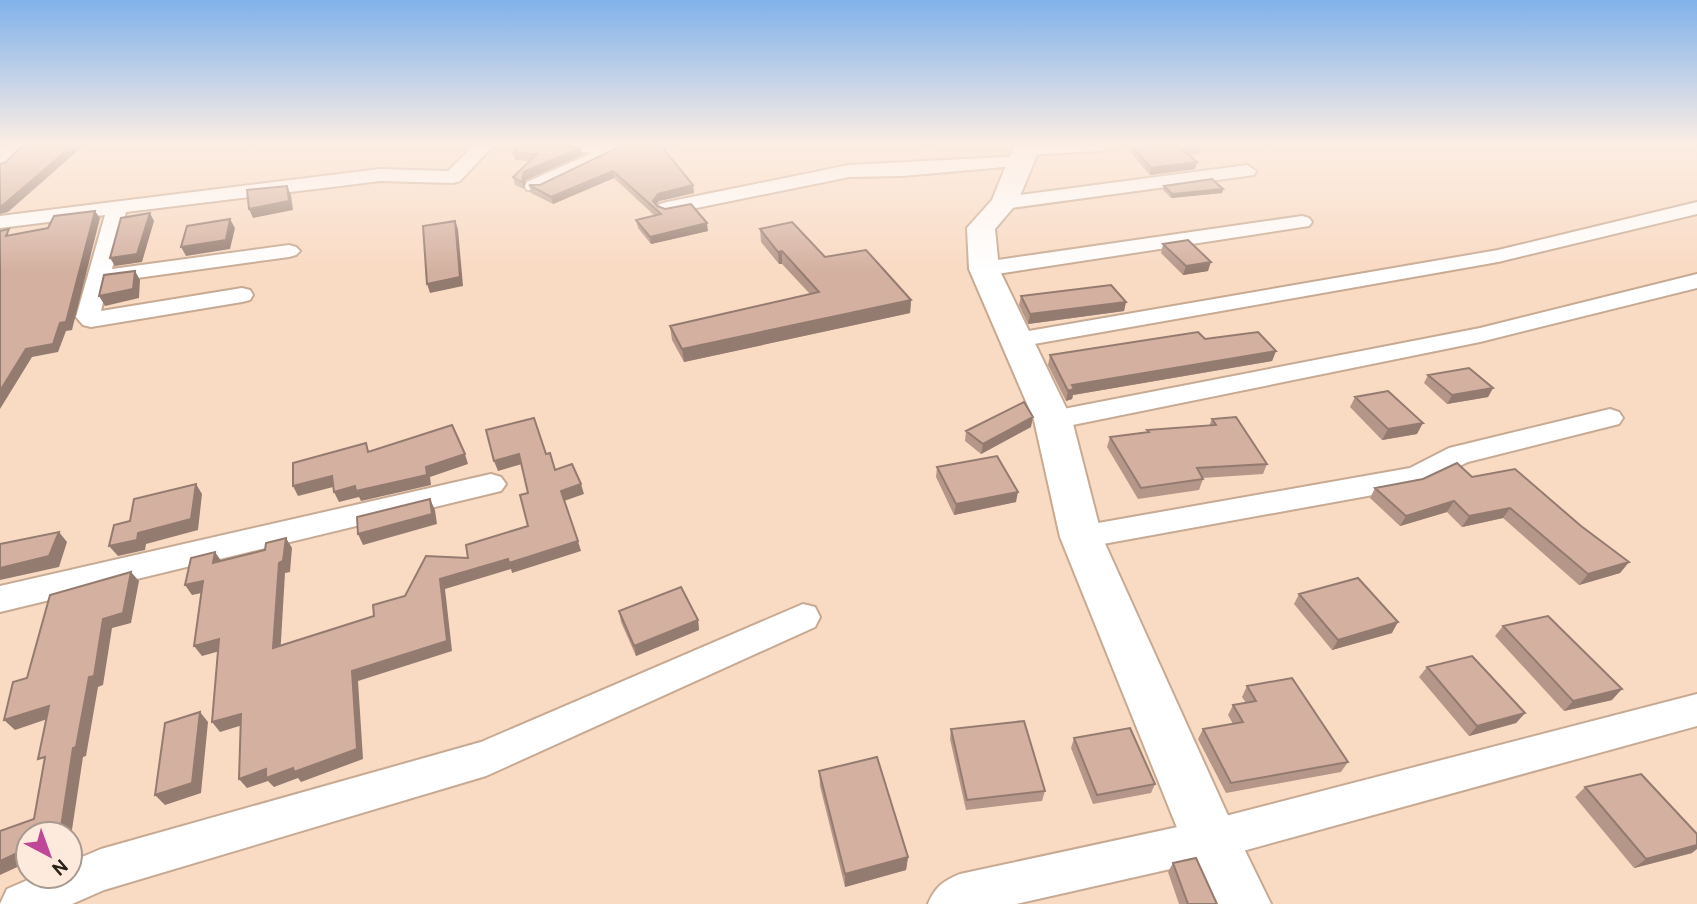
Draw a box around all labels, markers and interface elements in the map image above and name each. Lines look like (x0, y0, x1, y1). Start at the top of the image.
north arrow (14, 820, 84, 890)
text: N (46, 853, 72, 880)

